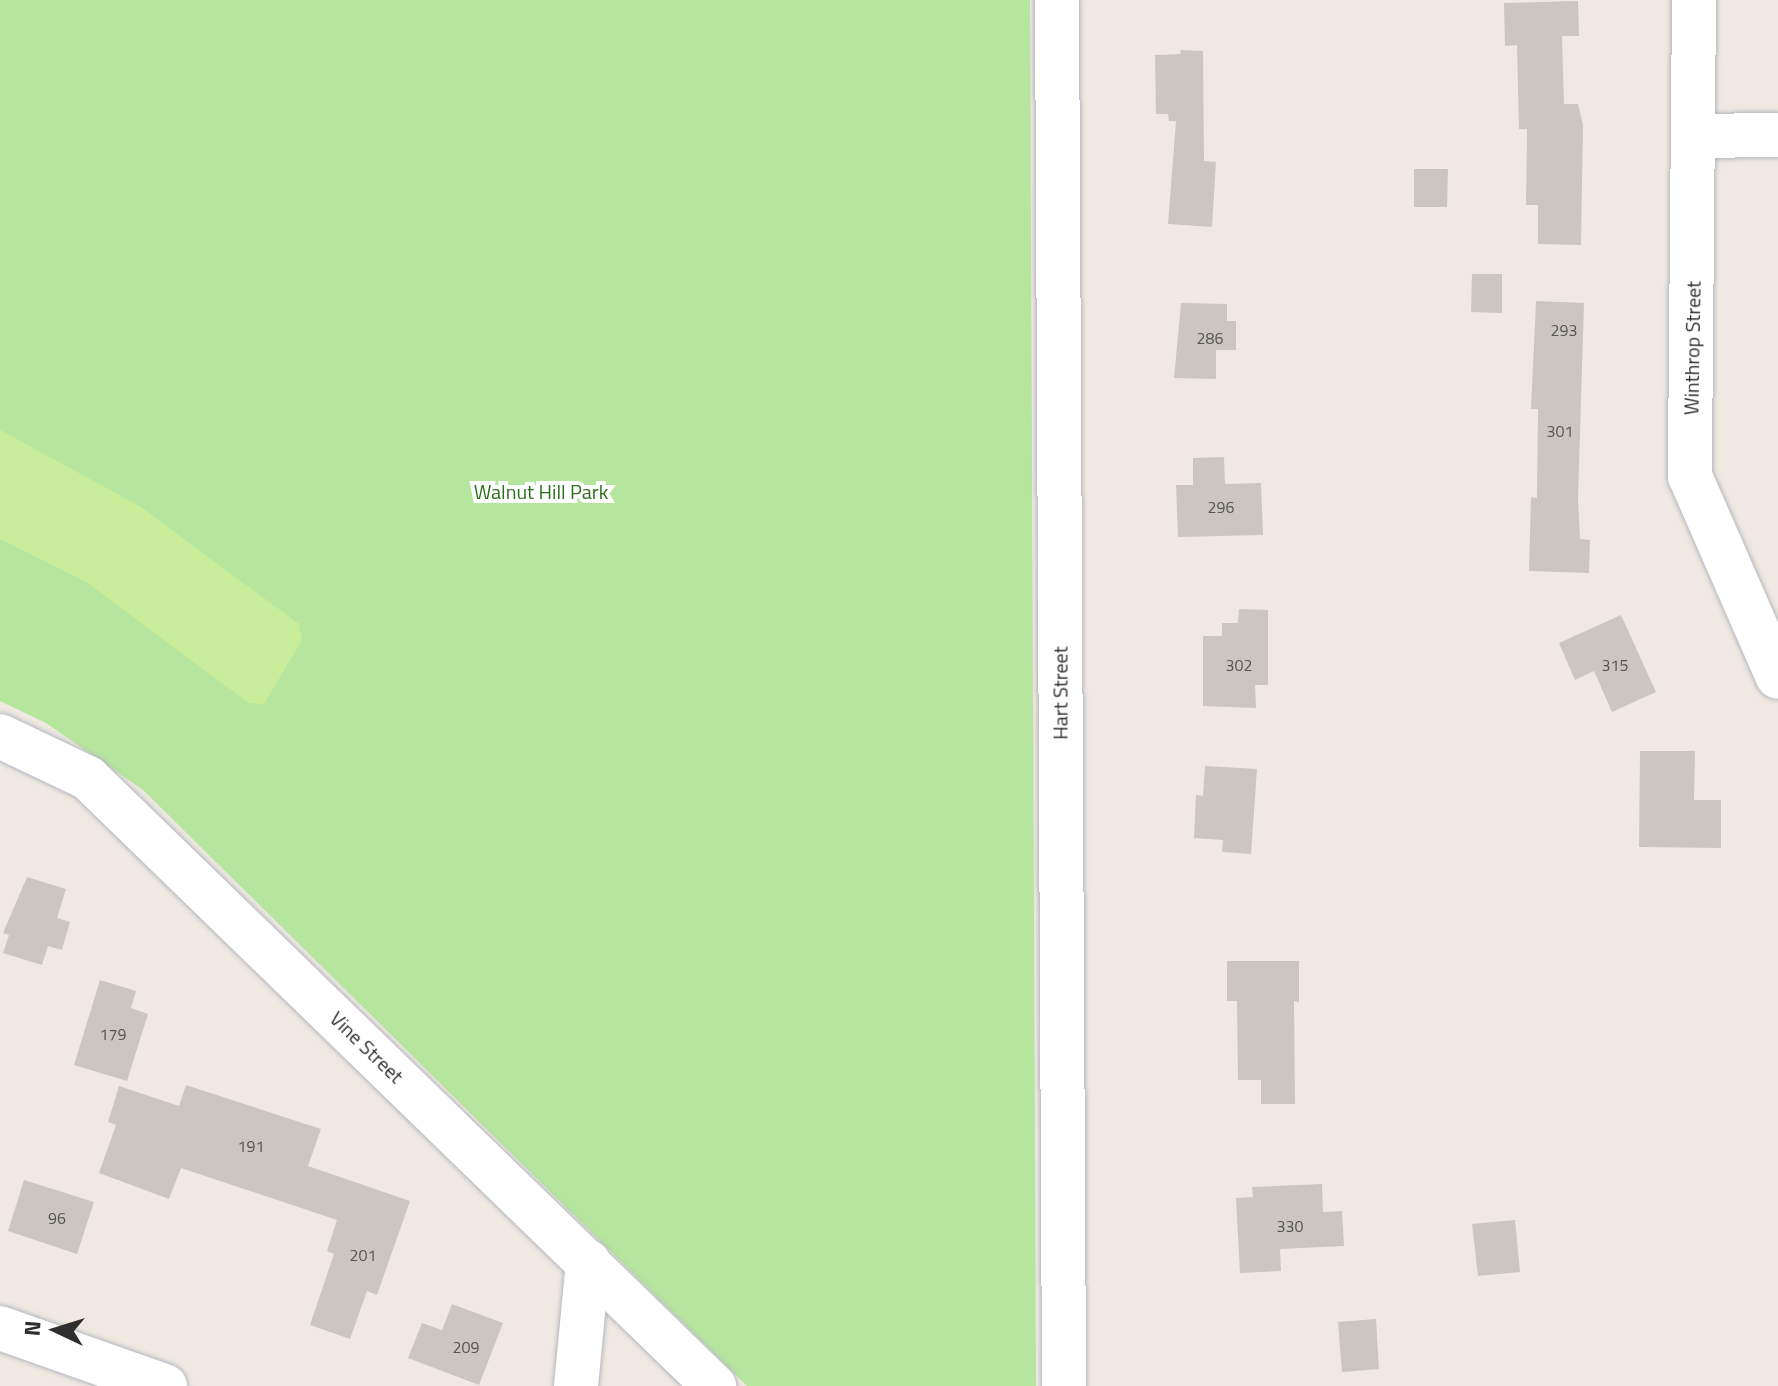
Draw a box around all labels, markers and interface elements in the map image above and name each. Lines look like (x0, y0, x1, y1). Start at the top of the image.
street label: Winthrop Street (1679, 281, 1705, 415)
house number: 293 (1551, 320, 1577, 340)
house number: 286 (1197, 328, 1223, 348)
house number: 301 (1547, 421, 1573, 441)
park label: Walnut Hill Park (474, 479, 608, 503)
house number: 296 (1208, 497, 1234, 517)
street label: Hart Street (1048, 646, 1072, 740)
house number: 302 (1226, 655, 1252, 675)
house number: 315 (1602, 655, 1628, 675)
street label: Vine Street (325, 1006, 409, 1088)
house number: 179 (100, 1024, 126, 1044)
house number: 191 (238, 1136, 264, 1156)
house number: 96 (48, 1208, 66, 1228)
house number: 330 (1277, 1216, 1303, 1236)
house number: 201 (350, 1245, 376, 1265)
north arrow (16, 1290, 96, 1370)
text: N (15, 1320, 50, 1337)
house number: 209 (453, 1337, 479, 1357)

